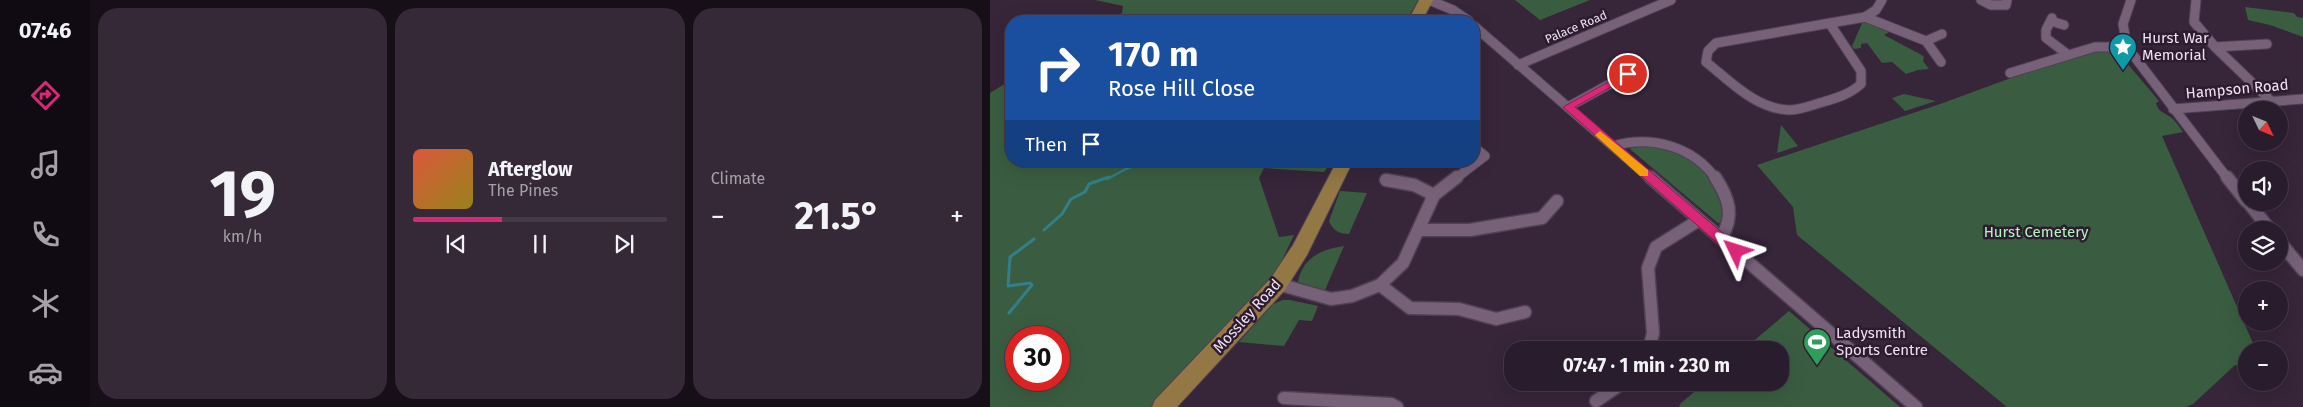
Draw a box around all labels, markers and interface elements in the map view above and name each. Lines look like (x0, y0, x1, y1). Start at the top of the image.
street label: Palace Road (1543, 8, 1609, 46)
text: 07:46 (19, 17, 71, 44)
place label: Hurst War Memorial (2142, 29, 2209, 64)
place icon: Hurst War Memorial (2108, 32, 2138, 71)
text: 170 m (1108, 33, 1199, 75)
icon: right (1025, 35, 1090, 100)
pin (1607, 53, 1649, 95)
icon: arrive (1614, 60, 1642, 88)
text: Rose Hill Close (1108, 75, 1255, 102)
street label: Hampson Road (2185, 76, 2289, 102)
icon: directions (28, 78, 63, 113)
north arrow (2238, 101, 2288, 151)
map controls (2238, 101, 2288, 391)
icon: arrive (1077, 130, 1105, 158)
text: Then (1025, 133, 1067, 156)
icon: music (28, 147, 63, 182)
text: 19 (209, 155, 276, 233)
text: Afterglow (488, 158, 573, 181)
button: sound (2238, 161, 2288, 211)
text: Climate (711, 169, 765, 188)
text: The Pines (488, 181, 558, 200)
text: 21.5° (794, 193, 880, 239)
text: − (711, 200, 725, 233)
text: + (950, 200, 964, 233)
icon: phone (28, 217, 63, 252)
button: layers (2238, 221, 2288, 271)
park label: Hurst Cemetery (1984, 223, 2089, 241)
position arrow (1709, 224, 1761, 276)
text: km/h (223, 227, 262, 246)
icon: previous (442, 230, 470, 258)
icon: pause (526, 230, 554, 258)
icon: next (610, 230, 638, 258)
street label: Mossley Road (1209, 276, 1285, 356)
button: + (2238, 281, 2288, 331)
icon: climate (28, 286, 63, 321)
place label: Ladysmith Sports Centre (1836, 324, 1928, 359)
speed limit sign: 30 (1005, 326, 1070, 391)
sports icon: Ladysmith Sports Centre (1802, 327, 1832, 366)
button: − (2238, 341, 2288, 391)
text: 07:47 · 1 min · 230 m (1563, 354, 1730, 377)
icon: car (28, 355, 63, 390)

